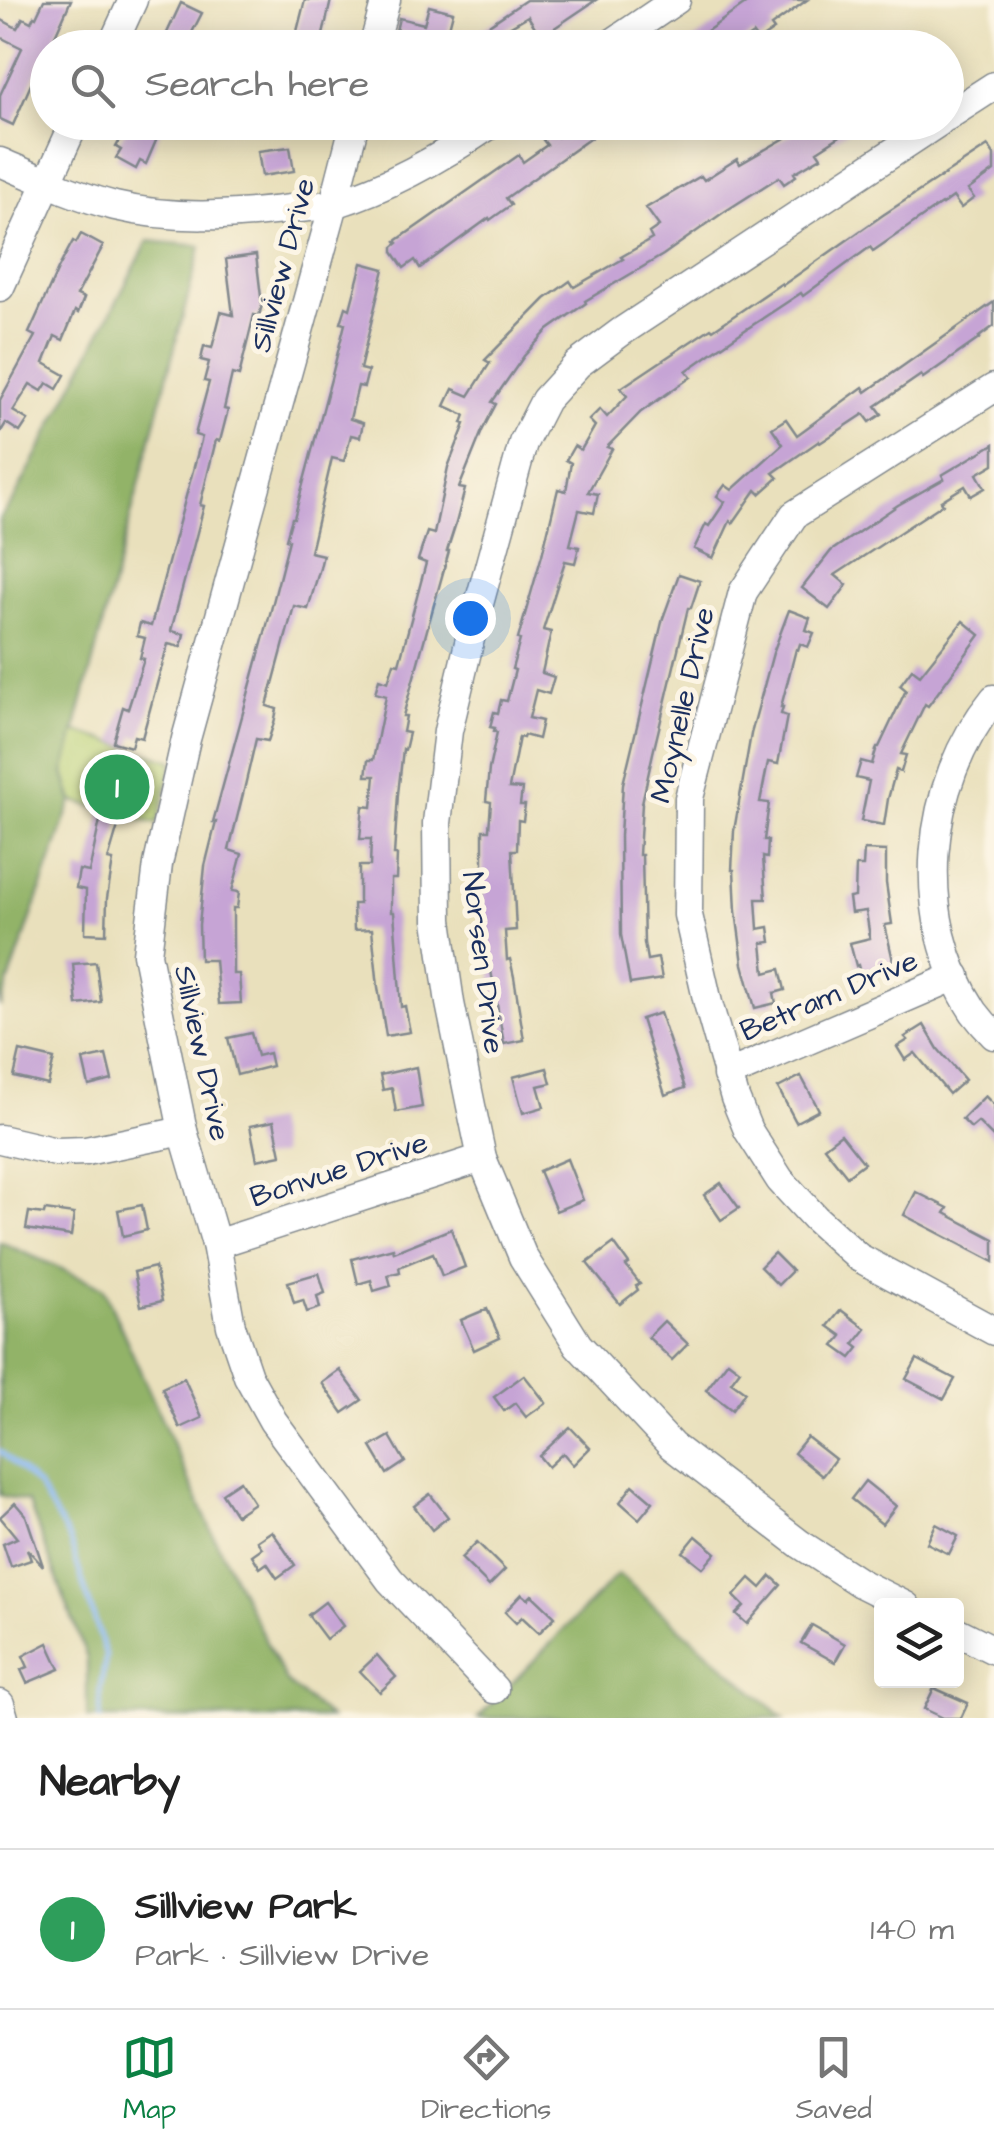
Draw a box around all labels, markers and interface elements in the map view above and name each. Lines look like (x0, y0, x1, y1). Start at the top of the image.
search box (30, 30, 964, 140)
icon: search (65, 58, 120, 113)
text: Search here (145, 59, 369, 111)
street label: Sillview Drive (240, 174, 326, 356)
your location (445, 593, 496, 644)
street label: Moynelle Drive (640, 603, 727, 807)
pin: 1 (84, 750, 150, 824)
street label: Norsen Drive (451, 870, 515, 1056)
street label: Betram Drive (734, 940, 924, 1052)
street label: Sillview Drive (163, 961, 241, 1145)
street label: Bonvue Drive (245, 1122, 433, 1218)
map controls (874, 1598, 964, 1688)
button: layers (874, 1598, 964, 1688)
text: Nearby (40, 1754, 180, 1812)
text: Sillview Park (135, 1881, 357, 1933)
text: 1 (70, 1907, 75, 1952)
text: 140 m (870, 1907, 954, 1952)
text: Park · Sillview Drive (135, 1933, 429, 1978)
tab: Map (122, 2030, 177, 2129)
tab: Directions (421, 2030, 551, 2129)
tab: Saved (796, 2030, 872, 2129)

